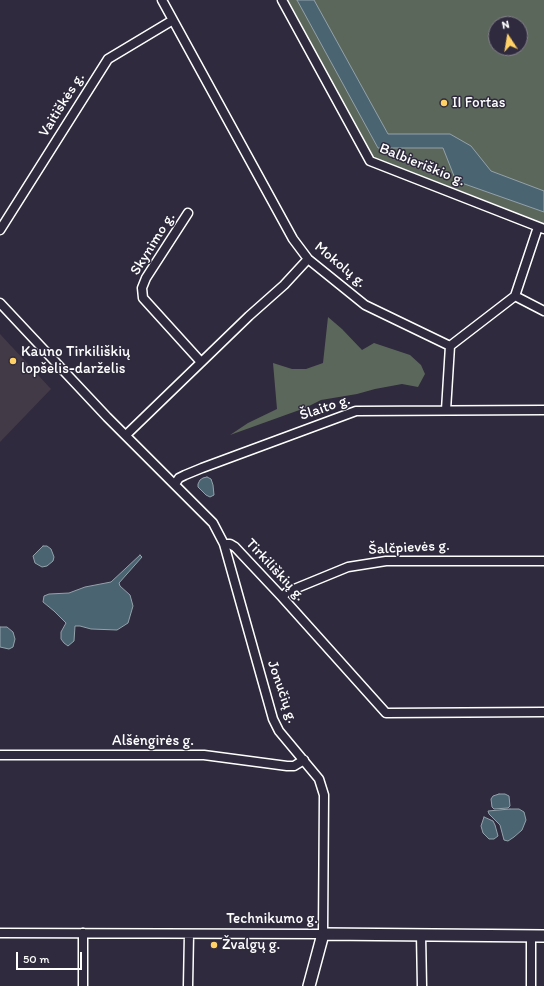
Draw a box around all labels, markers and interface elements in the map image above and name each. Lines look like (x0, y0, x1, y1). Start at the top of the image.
north arrow (488, 16, 528, 56)
text: N (501, 18, 511, 32)
street label: Vaitiškės g. (35, 70, 89, 140)
place label: II Fortas (452, 94, 505, 112)
marker: II Fortas (439, 98, 449, 108)
street label: Balbieriškio g. (376, 140, 468, 190)
street label: Skynimo g. (127, 209, 179, 279)
street label: Mokolų g. (310, 238, 370, 292)
place label: Kauno Tirkiliškių lopšelis-darželis (21, 343, 130, 378)
marker: Kauno Tirkiliškių lopšelis-darželis (8, 356, 18, 366)
street label: Šlaito g. (297, 391, 353, 425)
street label: Tirkiliškių g. (241, 535, 309, 605)
street label: Šalčpievės g. (368, 537, 450, 559)
street label: Jonučių g. (263, 658, 301, 726)
street label: Alšėngirės g. (112, 732, 194, 750)
street label: Technikumo g. (226, 910, 318, 928)
place label: Žvalgų g. (222, 936, 280, 954)
marker: Žvalgų g. (209, 940, 219, 950)
scale bar (18, 944, 84, 970)
text: 50 m (23, 952, 49, 966)

